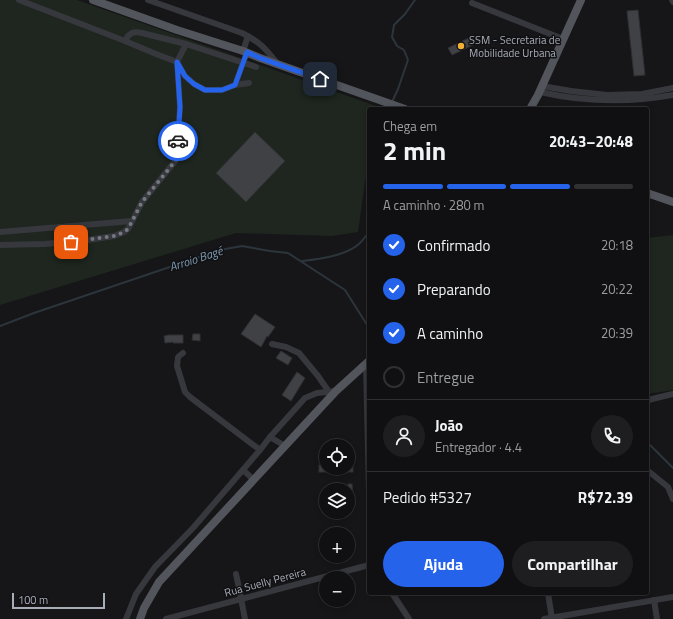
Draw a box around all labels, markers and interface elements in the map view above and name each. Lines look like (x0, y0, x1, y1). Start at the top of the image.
place label: SSM - Secretaria de Mobilidade Urbana (469, 32, 561, 61)
marker: SSM - Secretaria de Mobilidade Urbana (456, 41, 466, 51)
pin (303, 62, 337, 96)
icon: home (309, 68, 331, 90)
text: Chega em (383, 116, 437, 136)
courier (158, 121, 198, 161)
icon: car (167, 130, 189, 152)
text: 20:43–20:48 (549, 130, 633, 153)
text: 2 min (383, 131, 446, 170)
text: A caminho · 280 m (383, 195, 484, 215)
pin (54, 225, 88, 259)
icon: bag (60, 231, 82, 253)
icon: check (383, 234, 405, 256)
text: Confirmado (417, 234, 490, 257)
text: 20:18 (601, 235, 633, 255)
water label: Arroio Bagé (167, 241, 226, 276)
icon: check (383, 278, 405, 300)
text: Preparando (417, 278, 491, 301)
text: 20:22 (601, 279, 633, 299)
icon: check (383, 322, 405, 344)
text: A caminho (417, 322, 483, 345)
text: 20:39 (601, 323, 633, 343)
text: Entregue (417, 366, 474, 389)
text: João (435, 414, 463, 437)
button: person (383, 415, 425, 457)
button: phone (591, 415, 633, 457)
text: Entregador · 4.4 (435, 437, 522, 457)
map controls (319, 439, 355, 607)
button: locate (319, 439, 355, 475)
button: layers (319, 483, 355, 519)
text: Pedido #5327 (383, 486, 472, 509)
text: R$72.39 (578, 486, 633, 509)
button: + (319, 527, 355, 563)
button: Ajuda (383, 541, 504, 587)
button: Compartilhar (512, 541, 633, 587)
street label: Rua Suelly Pereira (223, 563, 308, 601)
button: − (319, 571, 355, 607)
scale bar (12, 591, 105, 610)
text: 100 m (18, 592, 48, 608)

